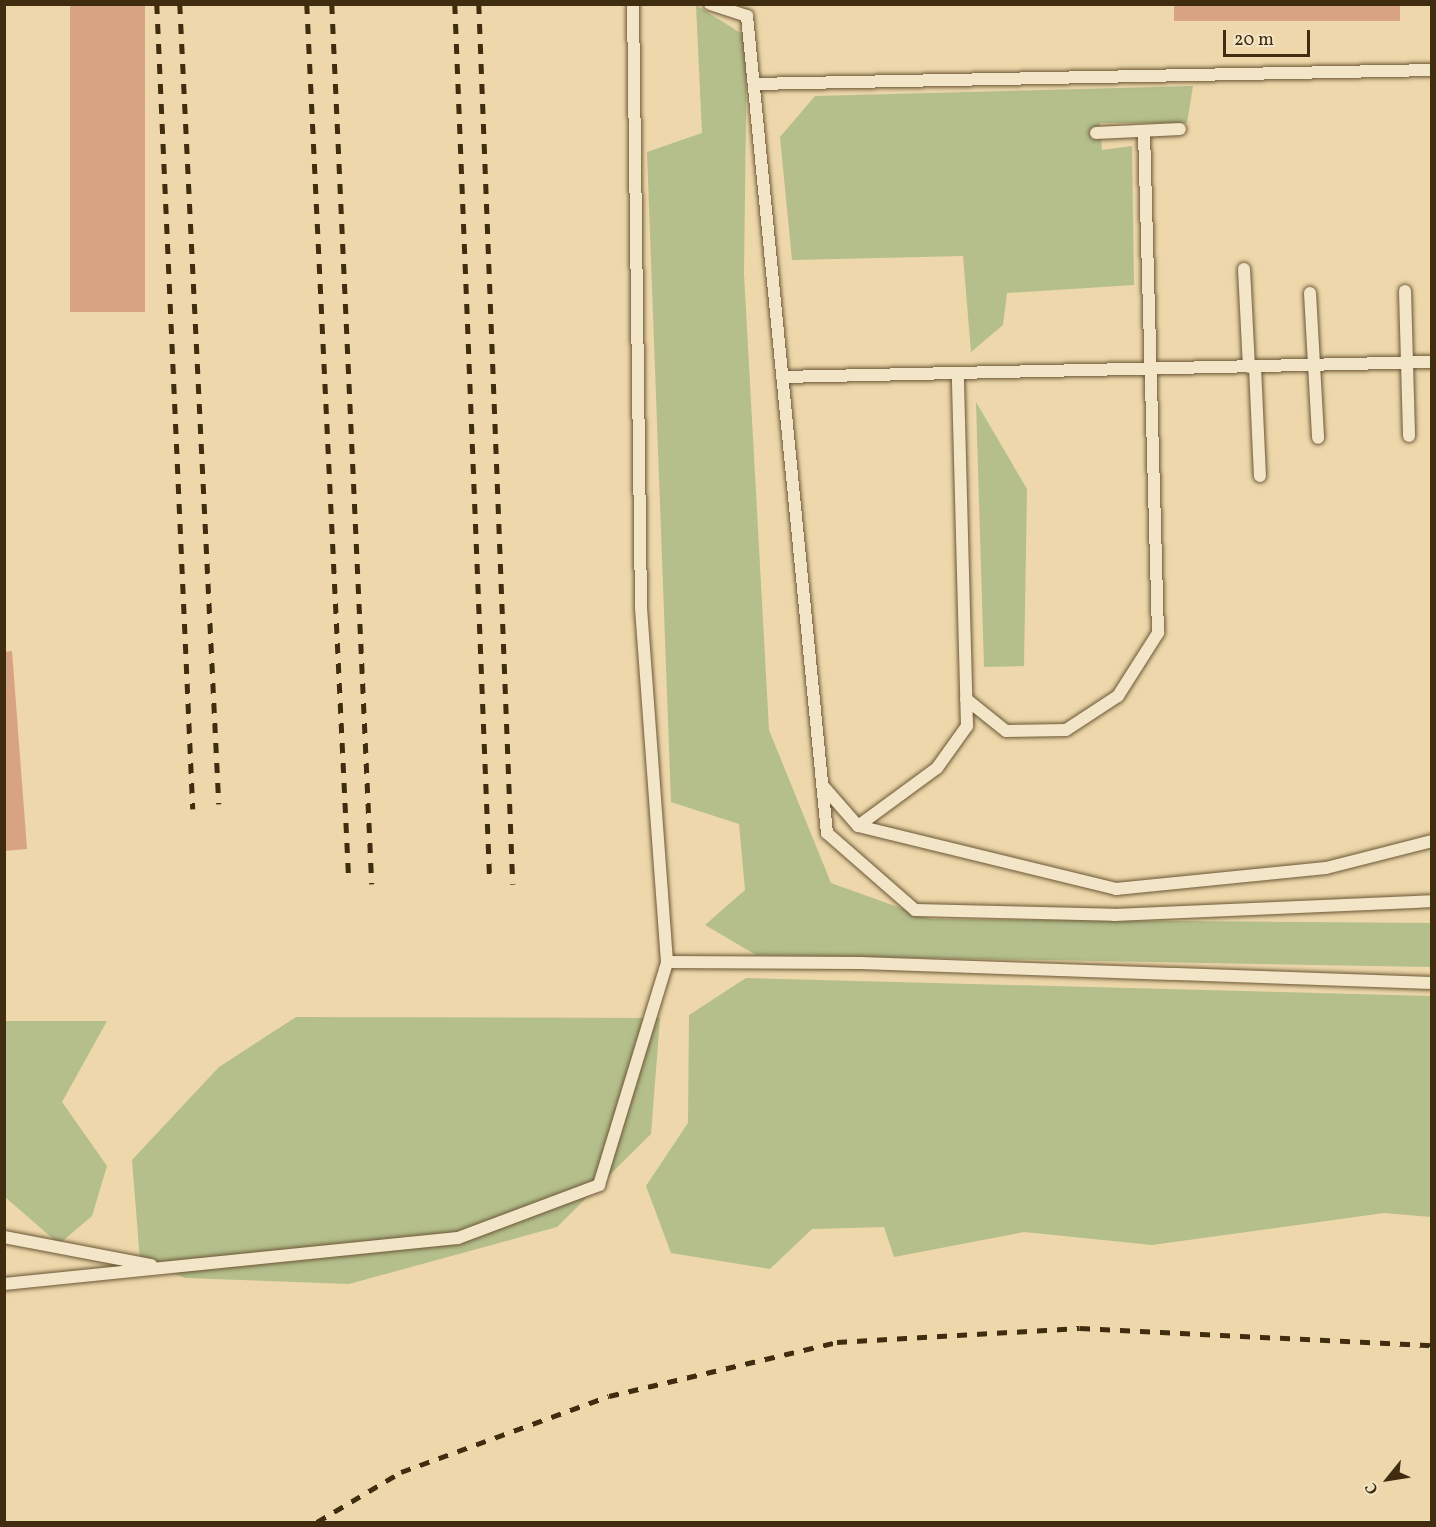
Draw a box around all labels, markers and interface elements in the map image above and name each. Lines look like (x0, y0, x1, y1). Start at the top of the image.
scale bar (1226, 18, 1313, 56)
text: 20 m (1234, 28, 1274, 53)
north arrow (1358, 1449, 1418, 1509)
text: С (1360, 1478, 1385, 1498)

